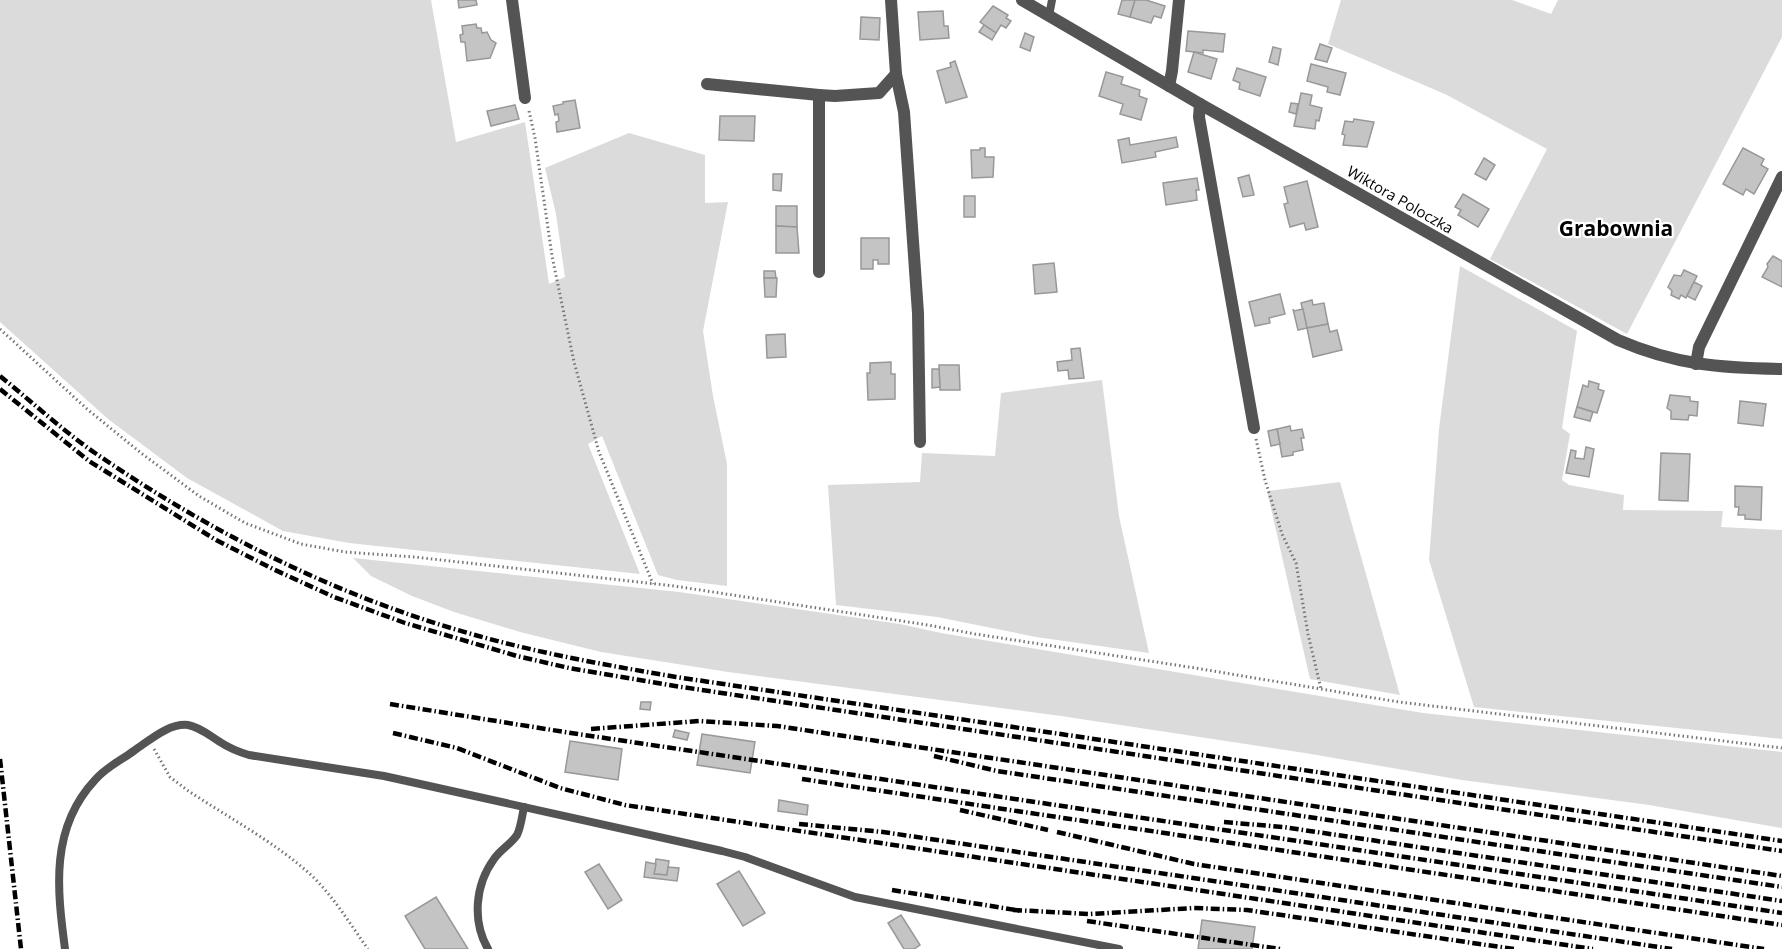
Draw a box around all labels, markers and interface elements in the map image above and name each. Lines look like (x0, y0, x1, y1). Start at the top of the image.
street label: Wiktora Poloczka (1344, 161, 1457, 238)
district label: Grabownia (1559, 214, 1673, 242)

